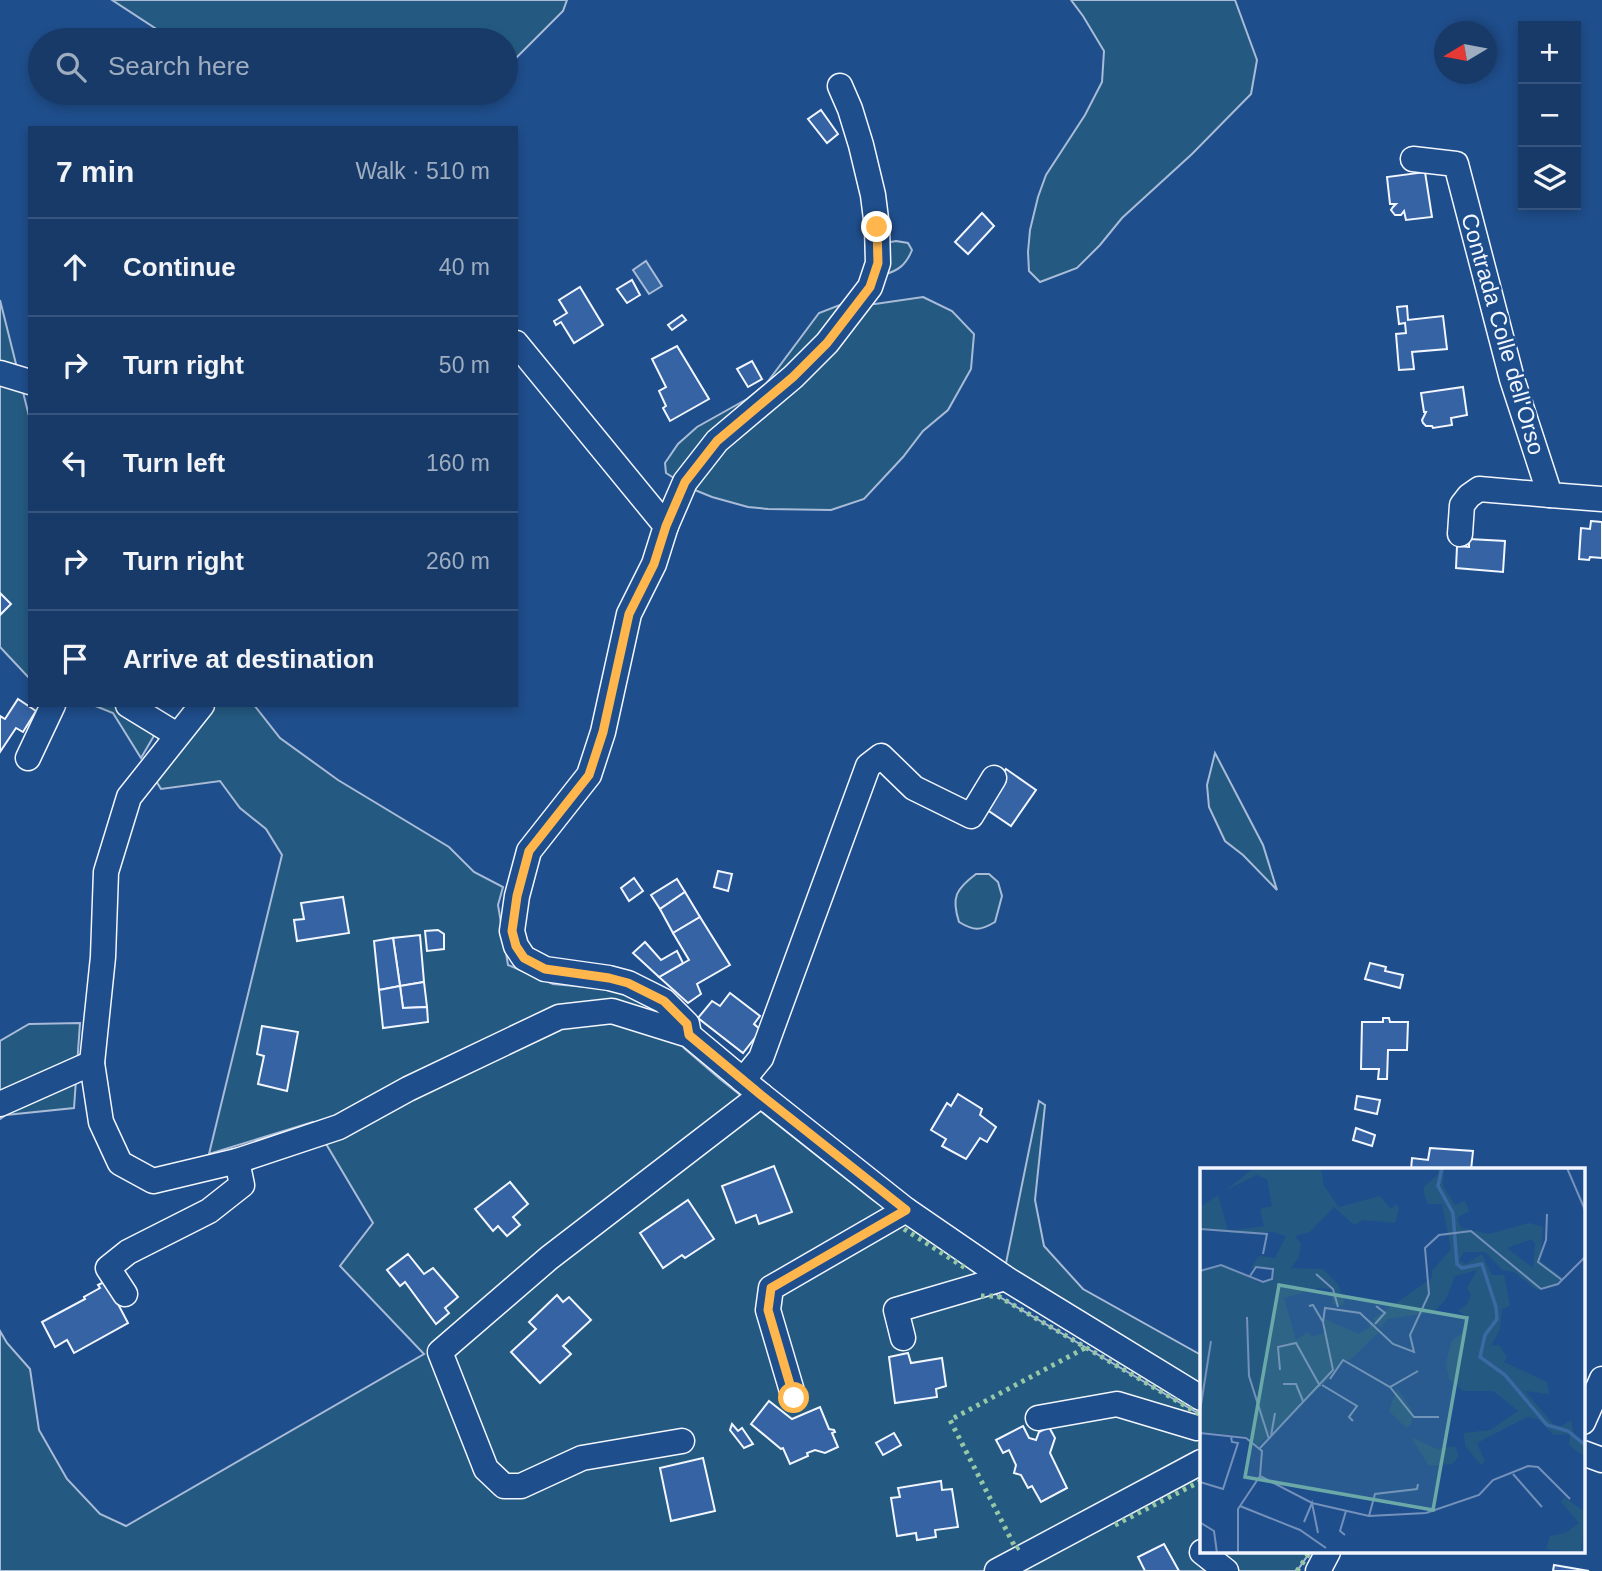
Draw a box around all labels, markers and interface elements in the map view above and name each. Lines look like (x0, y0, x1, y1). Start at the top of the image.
north arrow (1434, 21, 1497, 84)
map controls (1518, 21, 1581, 210)
button: + (1518, 21, 1581, 84)
search box (28, 28, 518, 105)
icon: search (52, 48, 90, 86)
text: Search here (108, 51, 250, 81)
button: − (1518, 84, 1581, 147)
button: layers (1518, 147, 1581, 210)
text: 7 min (56, 155, 134, 188)
text: Walk · 510 m (355, 158, 490, 184)
street label: Contrada Colle dell'Orso (1456, 210, 1550, 458)
route end (861, 211, 892, 242)
icon: ahead (56, 248, 94, 286)
text: Continue (123, 252, 236, 282)
text: 40 m (439, 254, 490, 280)
icon: right (56, 346, 94, 384)
text: Turn right (123, 350, 244, 380)
text: 50 m (439, 352, 490, 378)
icon: left (56, 444, 94, 482)
text: Turn left (123, 448, 225, 478)
text: 160 m (426, 450, 490, 476)
icon: right (56, 542, 94, 580)
text: Turn right (123, 546, 244, 576)
text: 260 m (426, 548, 490, 574)
icon: arrive (56, 640, 94, 678)
text: Arrive at destination (123, 644, 374, 674)
inset map (1200, 1168, 1584, 1554)
route start (778, 1382, 809, 1413)

